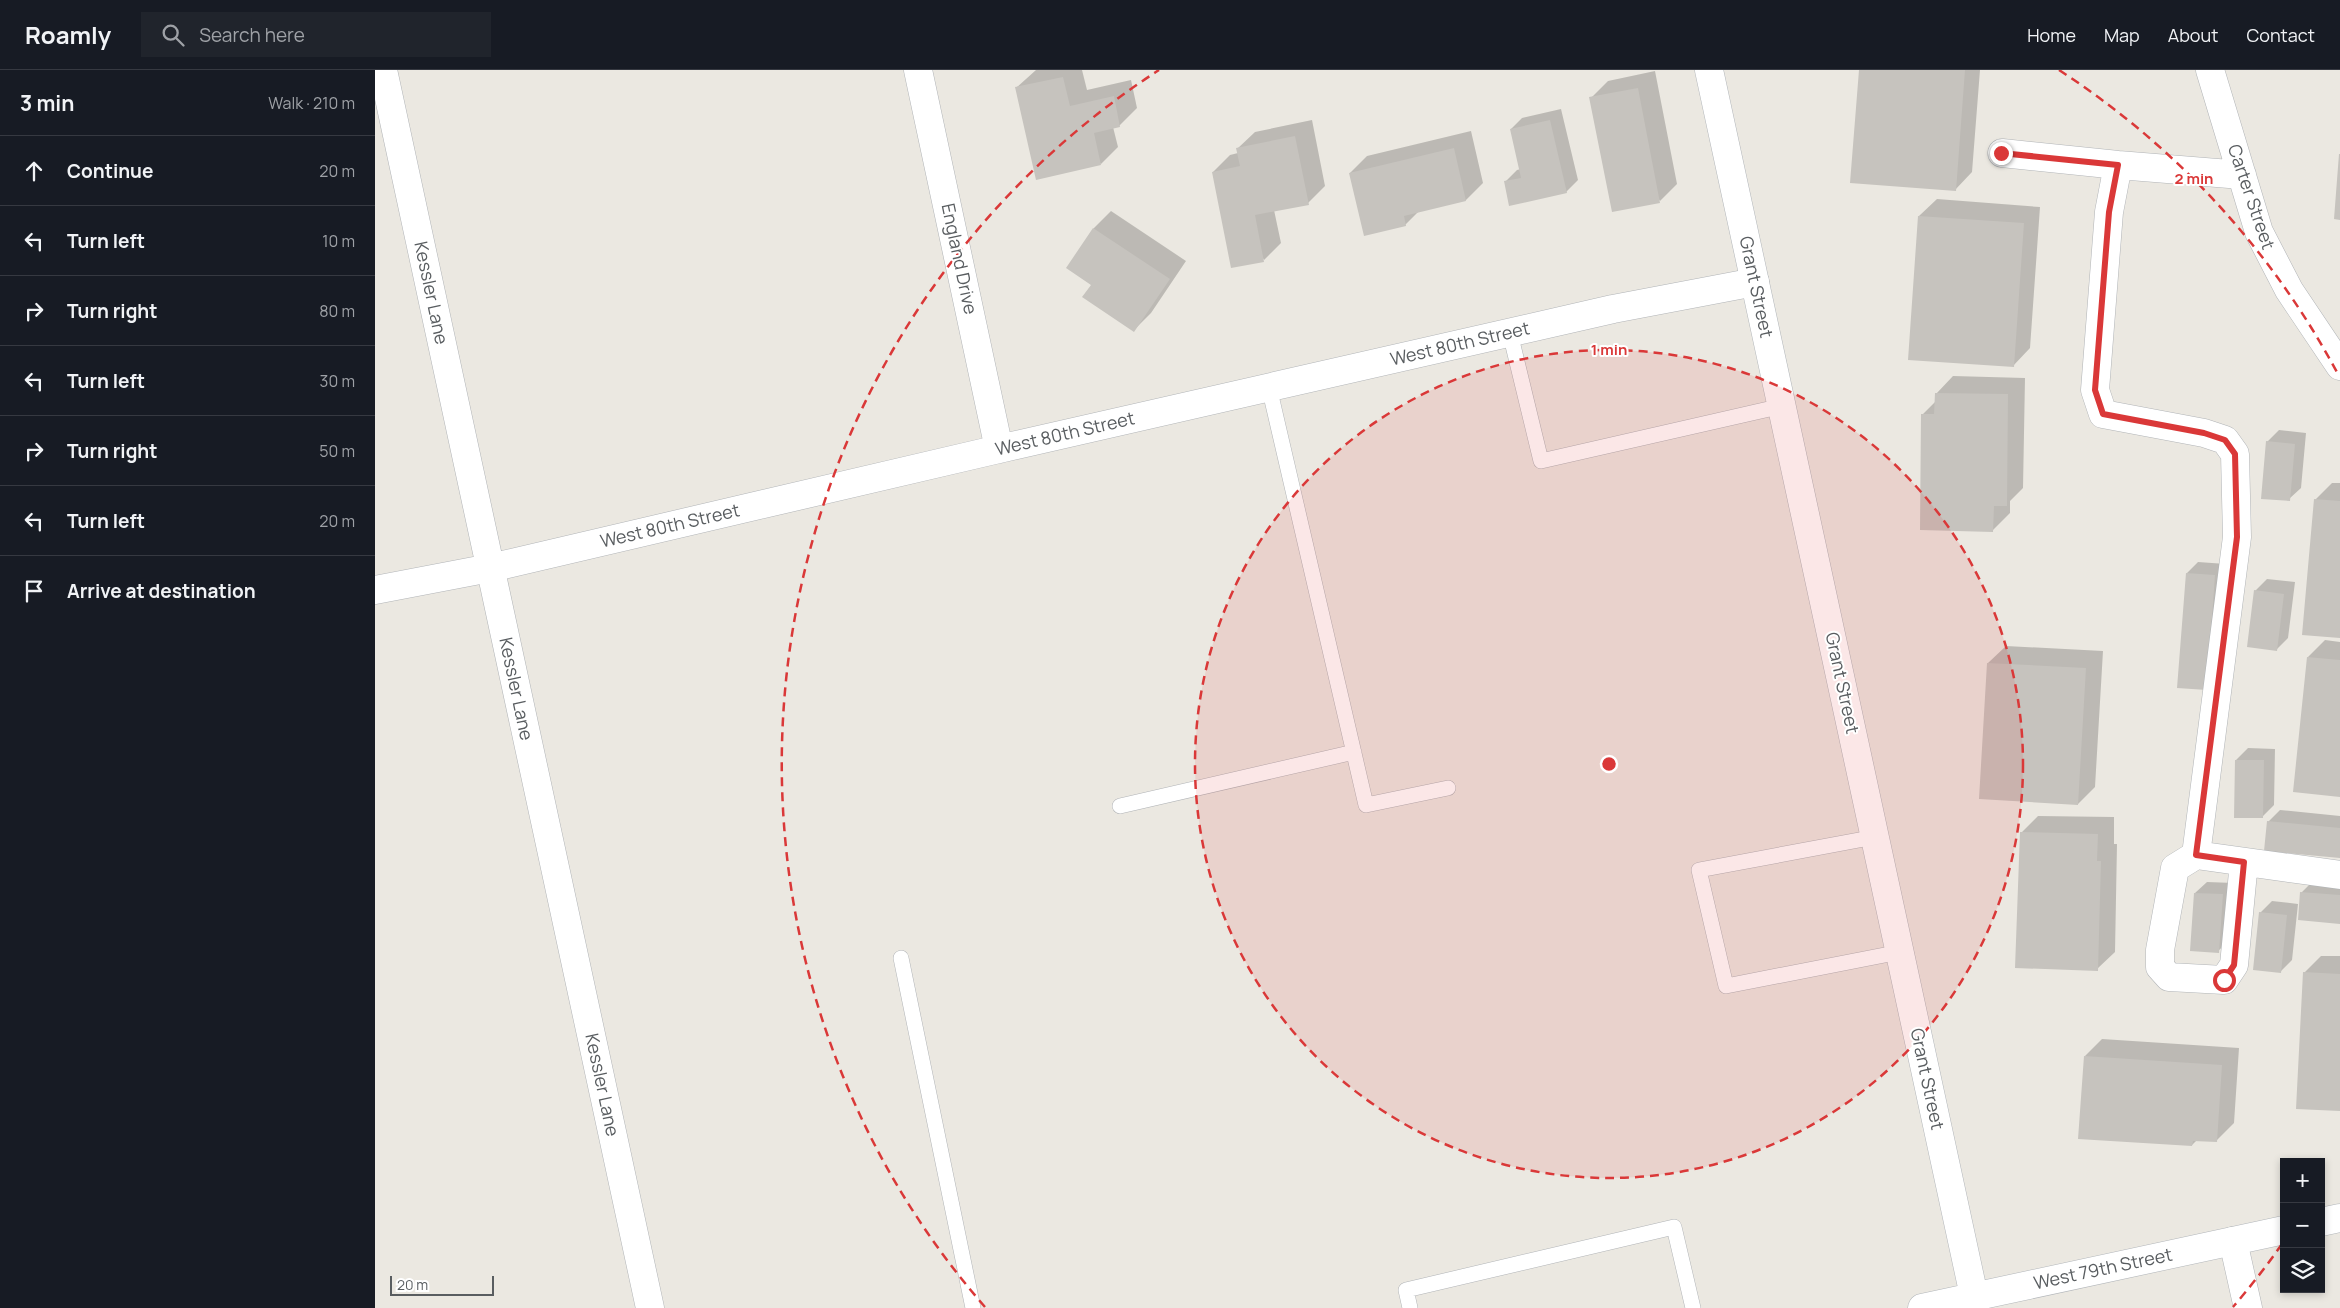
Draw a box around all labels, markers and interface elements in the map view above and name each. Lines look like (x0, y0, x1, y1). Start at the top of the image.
search box (141, 12, 491, 57)
text: Roamly (25, 18, 111, 51)
icon: search (159, 21, 187, 49)
text: Search here (199, 22, 305, 48)
text: Home (2027, 23, 2076, 47)
text: Map (2104, 23, 2140, 47)
text: About (2168, 23, 2218, 47)
text: Contact (2246, 23, 2315, 47)
text: 3 min (20, 89, 74, 117)
text: Walk · 210 m (268, 92, 355, 114)
street label: Carter Street (2223, 141, 2281, 252)
route end (1990, 142, 2013, 165)
icon: ahead (20, 157, 48, 185)
text: Continue (67, 158, 153, 184)
text: 20 m (319, 160, 355, 182)
text: 2 min (2174, 168, 2214, 189)
street label: England Drive (937, 201, 983, 316)
icon: left (20, 227, 48, 255)
text: Turn left (67, 228, 145, 254)
text: 10 m (322, 230, 355, 252)
street label: Grant Street (1735, 234, 1779, 340)
street label: Kessler Lane (409, 239, 455, 346)
icon: right (20, 297, 48, 325)
text: Turn right (67, 298, 157, 324)
text: 80 m (319, 300, 355, 322)
street label: West 80th Street (1388, 315, 1532, 371)
text: 1 min (1591, 339, 1627, 360)
icon: left (20, 367, 48, 395)
text: Turn left (67, 368, 145, 394)
text: 30 m (320, 370, 355, 392)
street label: West 80th Street (993, 405, 1137, 461)
icon: right (20, 437, 48, 465)
text: Turn right (67, 438, 157, 464)
text: 50 m (319, 440, 355, 462)
street label: West 80th Street (598, 497, 742, 553)
icon: left (20, 507, 48, 535)
text: Turn left (67, 508, 145, 534)
text: 20 m (319, 510, 355, 532)
icon: arrive (20, 577, 48, 605)
text: Arrive at destination (67, 578, 256, 604)
street label: Grant Street (1821, 630, 1865, 736)
street label: Kessler Lane (494, 635, 540, 742)
centre of rings (1600, 755, 1618, 773)
route start (2213, 969, 2236, 992)
street label: Grant Street (1906, 1026, 1950, 1132)
street label: Kessler Lane (580, 1031, 626, 1138)
map controls (2280, 1158, 2325, 1293)
button: + (2280, 1158, 2325, 1203)
button: − (2280, 1203, 2325, 1248)
street label: West 79th Street (2031, 1242, 2174, 1294)
button: layers (2280, 1248, 2325, 1293)
scale bar (390, 1273, 494, 1296)
text: 20 m (397, 1275, 428, 1294)

